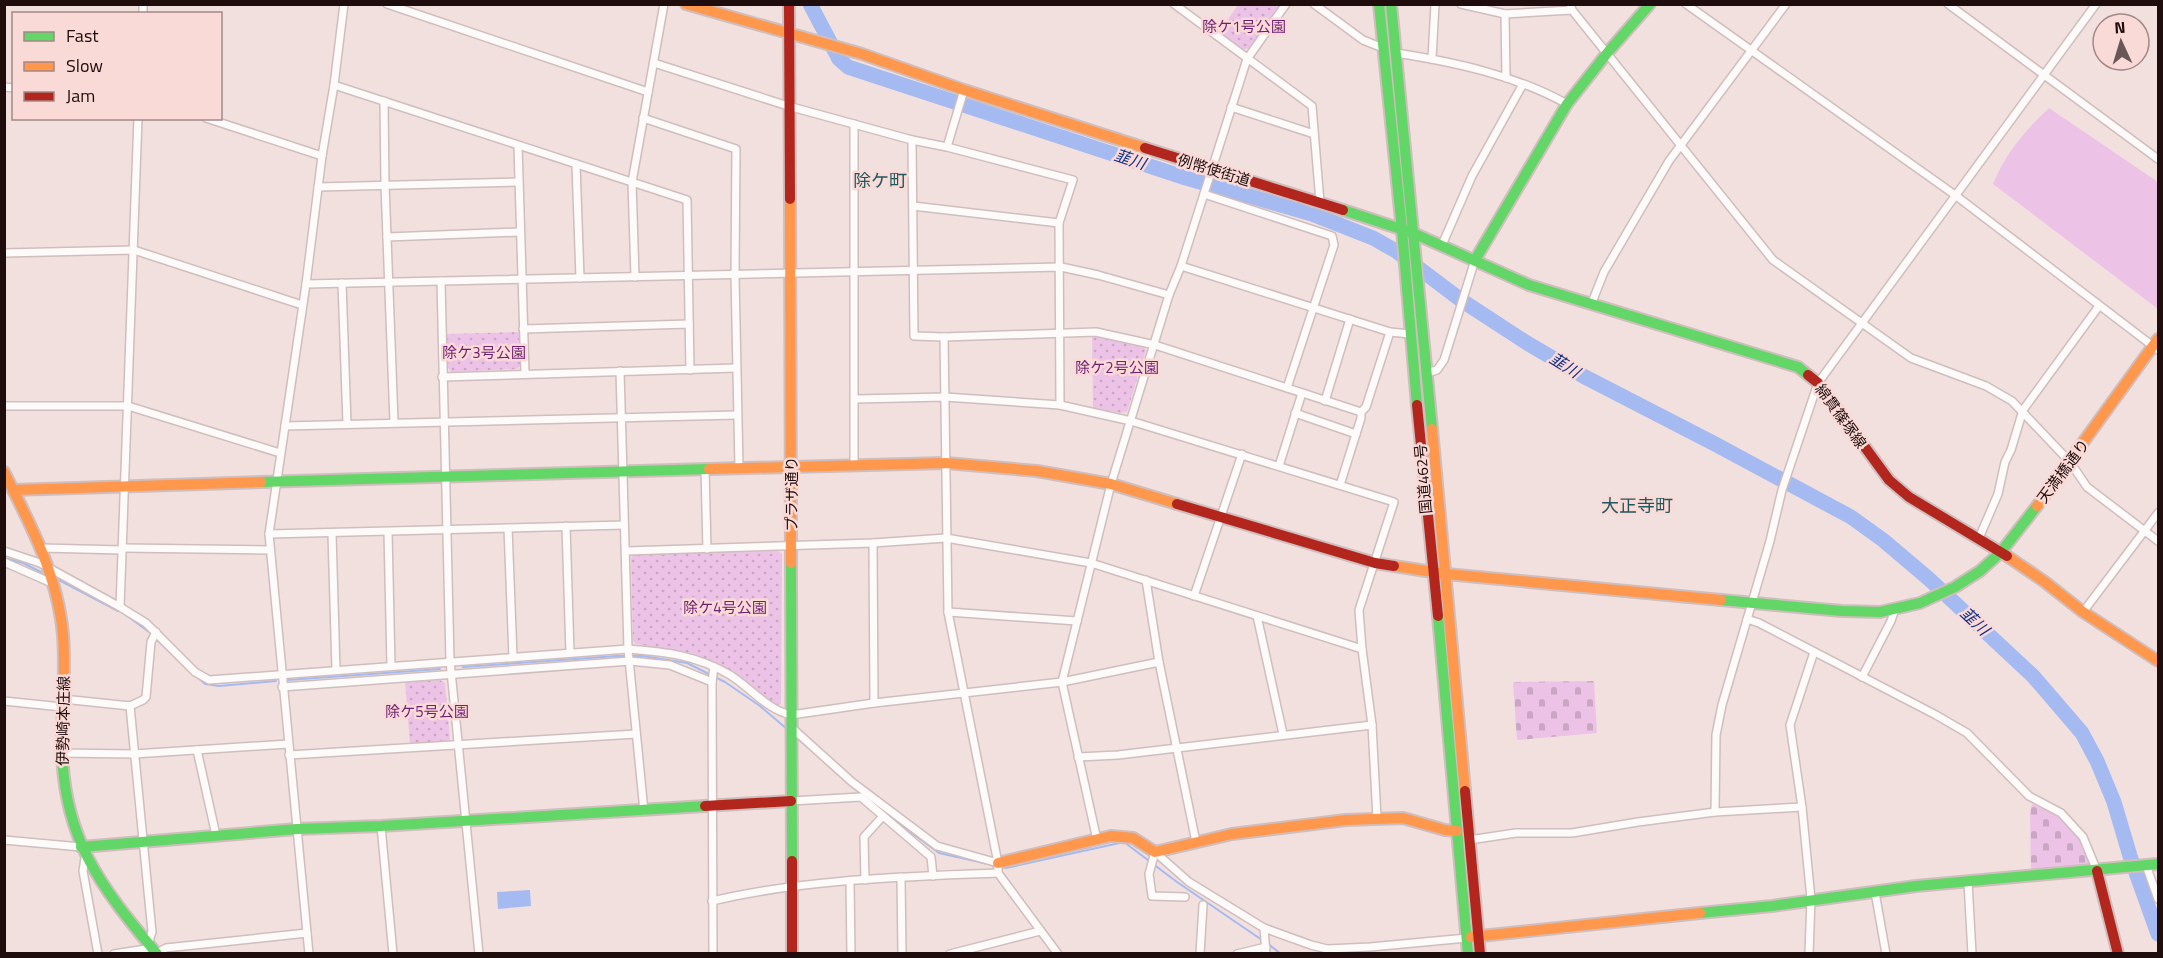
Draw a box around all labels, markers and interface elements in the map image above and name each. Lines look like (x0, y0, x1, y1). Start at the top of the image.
legend (12, 12, 222, 120)
north arrow (2091, 12, 2151, 72)
park label: 除ケ1号公園 (1202, 15, 1286, 38)
text: N (2114, 15, 2126, 39)
text: Fast (66, 22, 99, 49)
text: Slow (66, 52, 103, 79)
text: Jam (66, 82, 95, 109)
water label: 韮川 (1111, 143, 1151, 176)
street label: 例幣使街道 (1175, 148, 1253, 192)
district label: 除ケ町 (853, 167, 907, 194)
park label: 除ケ3号公園 (442, 341, 526, 364)
water label: 韮川 (1545, 346, 1587, 385)
park label: 除ケ2号公園 (1075, 356, 1159, 379)
street label: 綿貫篠塚線 (1810, 379, 1872, 453)
street label: 天満橋通り (2031, 434, 2095, 508)
street label: 国道462号 (1408, 443, 1438, 515)
street label: プラザ通り (780, 456, 803, 532)
district label: 大正寺町 (1601, 492, 1673, 519)
park label: 除ケ4号公園 (683, 596, 767, 619)
water label: 韮川 (1955, 601, 1996, 642)
street label: 伊勢崎本庄線 (51, 676, 75, 766)
park label: 除ケ5号公園 (385, 700, 469, 723)

